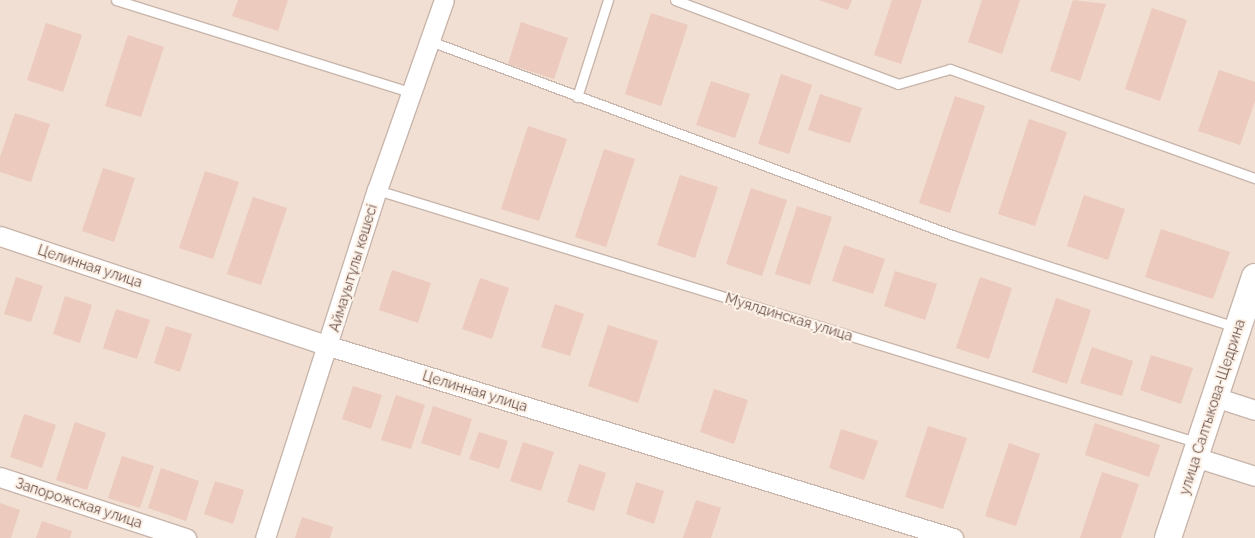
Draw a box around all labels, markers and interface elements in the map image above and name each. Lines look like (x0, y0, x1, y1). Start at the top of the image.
street label: Аймауытұлы көшесі (326, 202, 380, 334)
street label: Целинная улица (36, 241, 144, 291)
street label: Муялдинская улица (723, 290, 855, 344)
street label: улица Салтыкова-Щедрина (1176, 317, 1248, 497)
street label: Целинная улица (420, 367, 530, 415)
street label: Запорожская улица (13, 475, 145, 531)

